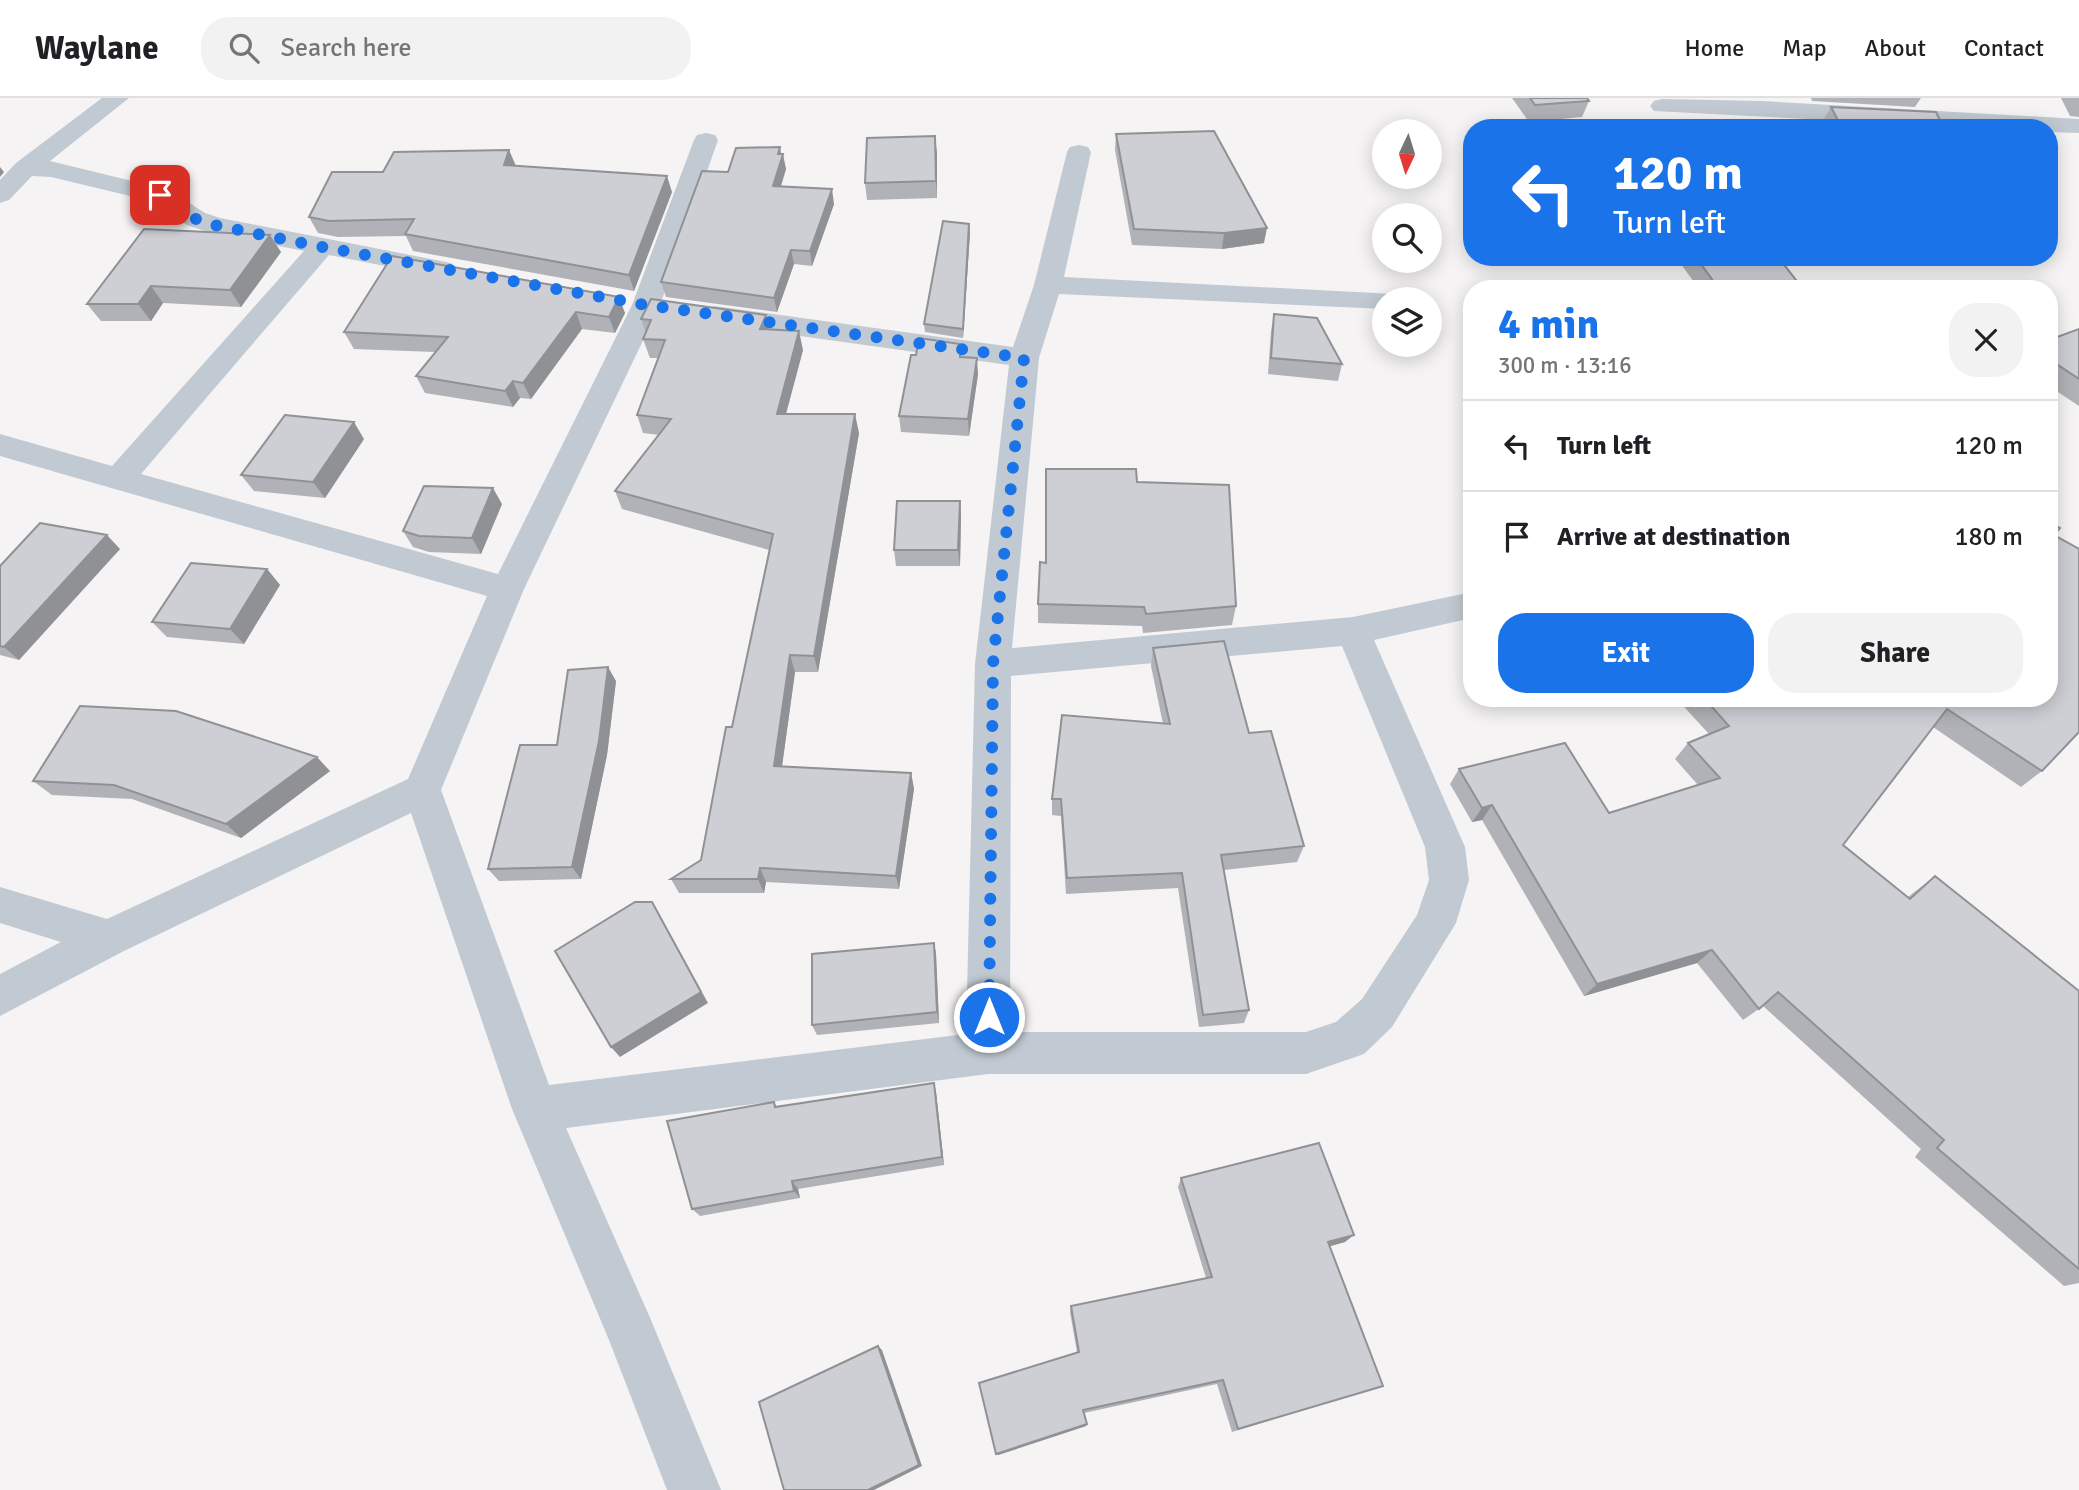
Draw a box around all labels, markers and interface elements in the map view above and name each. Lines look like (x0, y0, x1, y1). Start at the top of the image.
search box (201, 17, 691, 80)
text: Waylane (35, 28, 159, 69)
icon: search (225, 29, 263, 67)
text: Search here (281, 32, 412, 64)
text: Home (1684, 33, 1744, 63)
text: Map (1782, 33, 1827, 63)
text: About (1865, 33, 1926, 63)
text: Contact (1964, 33, 2044, 63)
north arrow (1372, 119, 1442, 189)
map controls (1372, 119, 1442, 357)
text: 120 m (1613, 143, 1743, 203)
icon: left (1498, 147, 1589, 238)
pin (130, 165, 190, 225)
icon: arrive (141, 176, 179, 214)
button: search (1372, 203, 1442, 273)
text: Turn left (1613, 203, 1726, 242)
button: layers (1372, 287, 1442, 357)
text: 4 min (1498, 299, 1599, 350)
button: close (1949, 303, 2023, 377)
text: 300 m · 13:16 (1498, 351, 1632, 380)
icon: left (1498, 427, 1536, 465)
text: Turn left (1557, 430, 1651, 462)
text: 120 m (1954, 430, 2023, 462)
icon: arrive (1498, 518, 1536, 556)
text: Arrive at destination (1557, 521, 1790, 553)
text: 180 m (1954, 521, 2023, 553)
button: Exit (1498, 613, 1754, 693)
button: Share (1768, 613, 2023, 693)
position arrow (952, 980, 1026, 1054)

